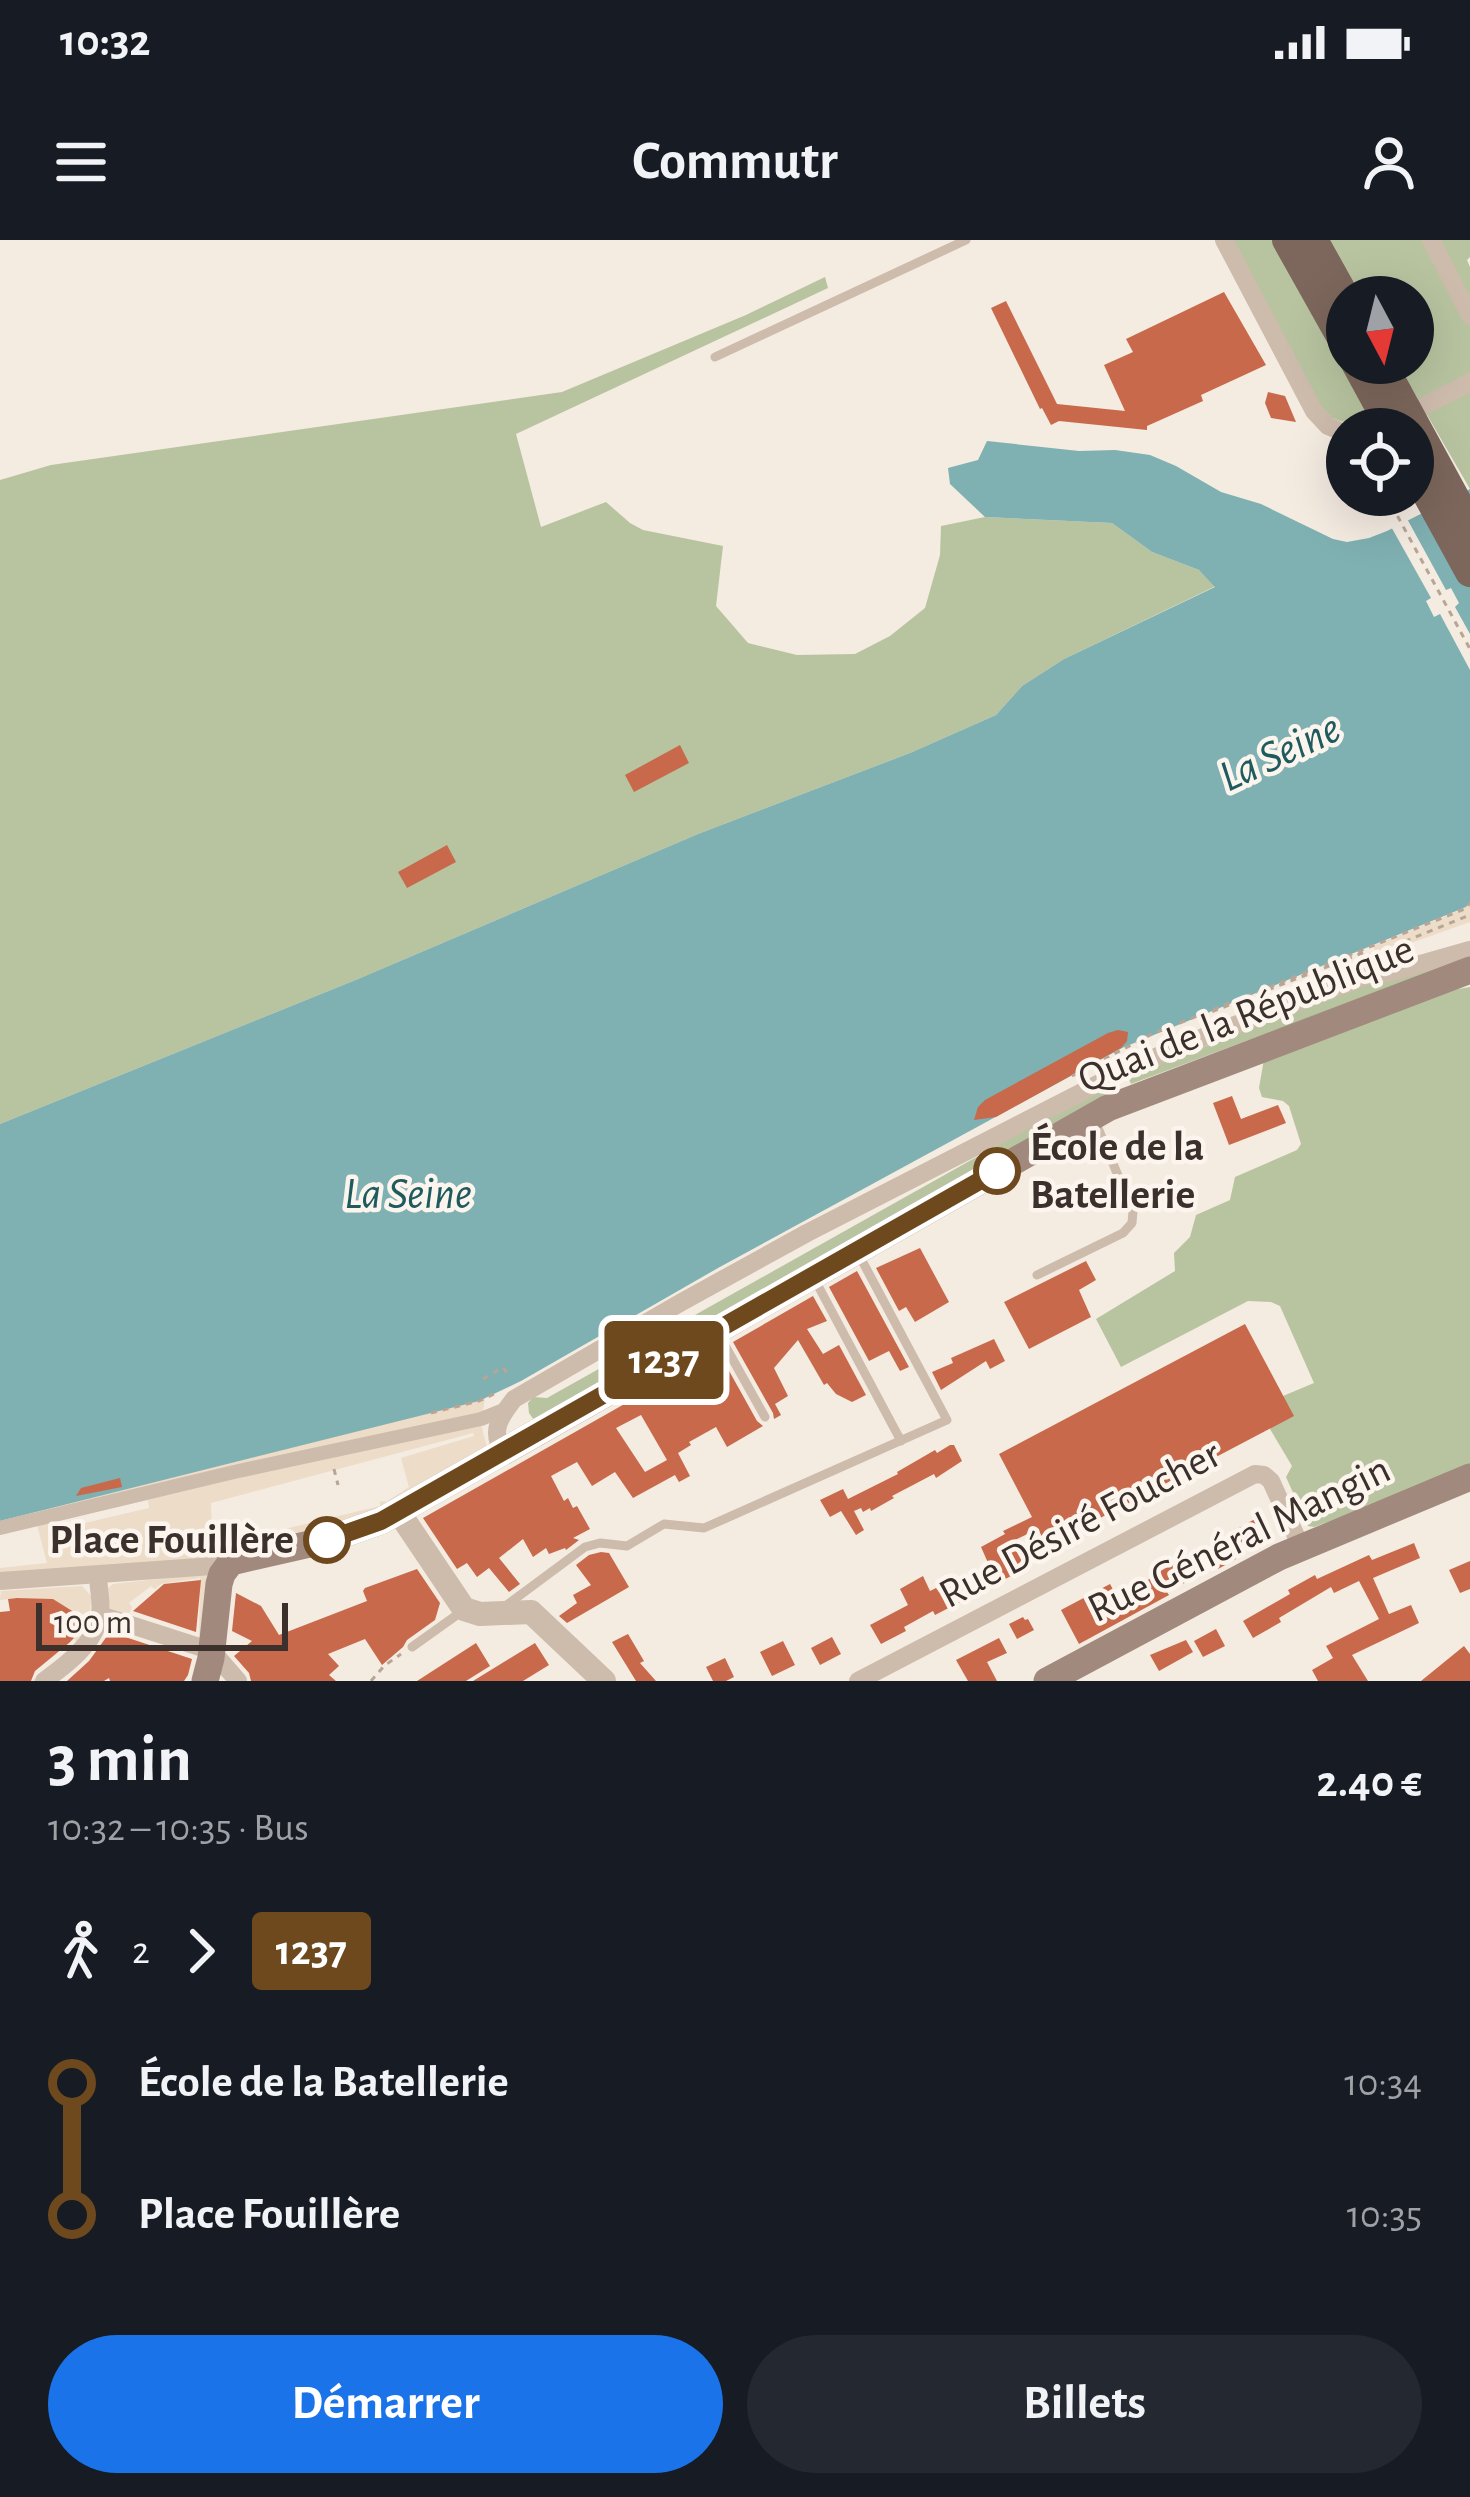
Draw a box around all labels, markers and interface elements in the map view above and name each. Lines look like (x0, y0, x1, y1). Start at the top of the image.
text: 10:32 (60, 19, 151, 64)
icon: menu (48, 129, 114, 195)
icon: person (1356, 129, 1422, 195)
text: Commutr (632, 135, 838, 189)
north arrow (1326, 276, 1434, 384)
map controls (1326, 276, 1434, 516)
button: locate (1326, 408, 1434, 516)
water label: La Seine (1212, 706, 1348, 800)
street label: Quai de la République (1072, 928, 1420, 1100)
place label: École de la Batellerie (1030, 1122, 1204, 1216)
marker: École de la Batellerie (975, 1149, 1019, 1193)
water label: La Seine (344, 1172, 472, 1217)
line badge: 1237 (580, 1321, 748, 1399)
text: 1237 (628, 1339, 700, 1381)
street label: Rue Désiré Foucher (932, 1432, 1228, 1616)
street label: Rue Général Mangin (1081, 1448, 1397, 1630)
marker: Place Fouillère (305, 1518, 349, 1562)
place label: Place Fouillère (49, 1519, 294, 1561)
scale bar (36, 1597, 288, 1650)
text: 100 m (54, 1607, 132, 1640)
text: 3 min (48, 1727, 192, 1793)
text: 2.40 € (1317, 1760, 1422, 1805)
text: 10:32 – 10:35 · Bus (48, 1809, 309, 1848)
icon: walk (48, 1918, 114, 1984)
icon: forward (168, 1918, 234, 1984)
text: 1237 (276, 1930, 347, 1972)
text: 2 (132, 1932, 150, 1971)
text: École de la Batellerie (138, 2060, 509, 2105)
text: 10:34 (1344, 2064, 1422, 2103)
text: Place Fouillère (138, 2192, 400, 2237)
text: 10:35 (1347, 2196, 1422, 2235)
button: Démarrer (48, 2335, 723, 2473)
button: Billets (747, 2335, 1422, 2473)

